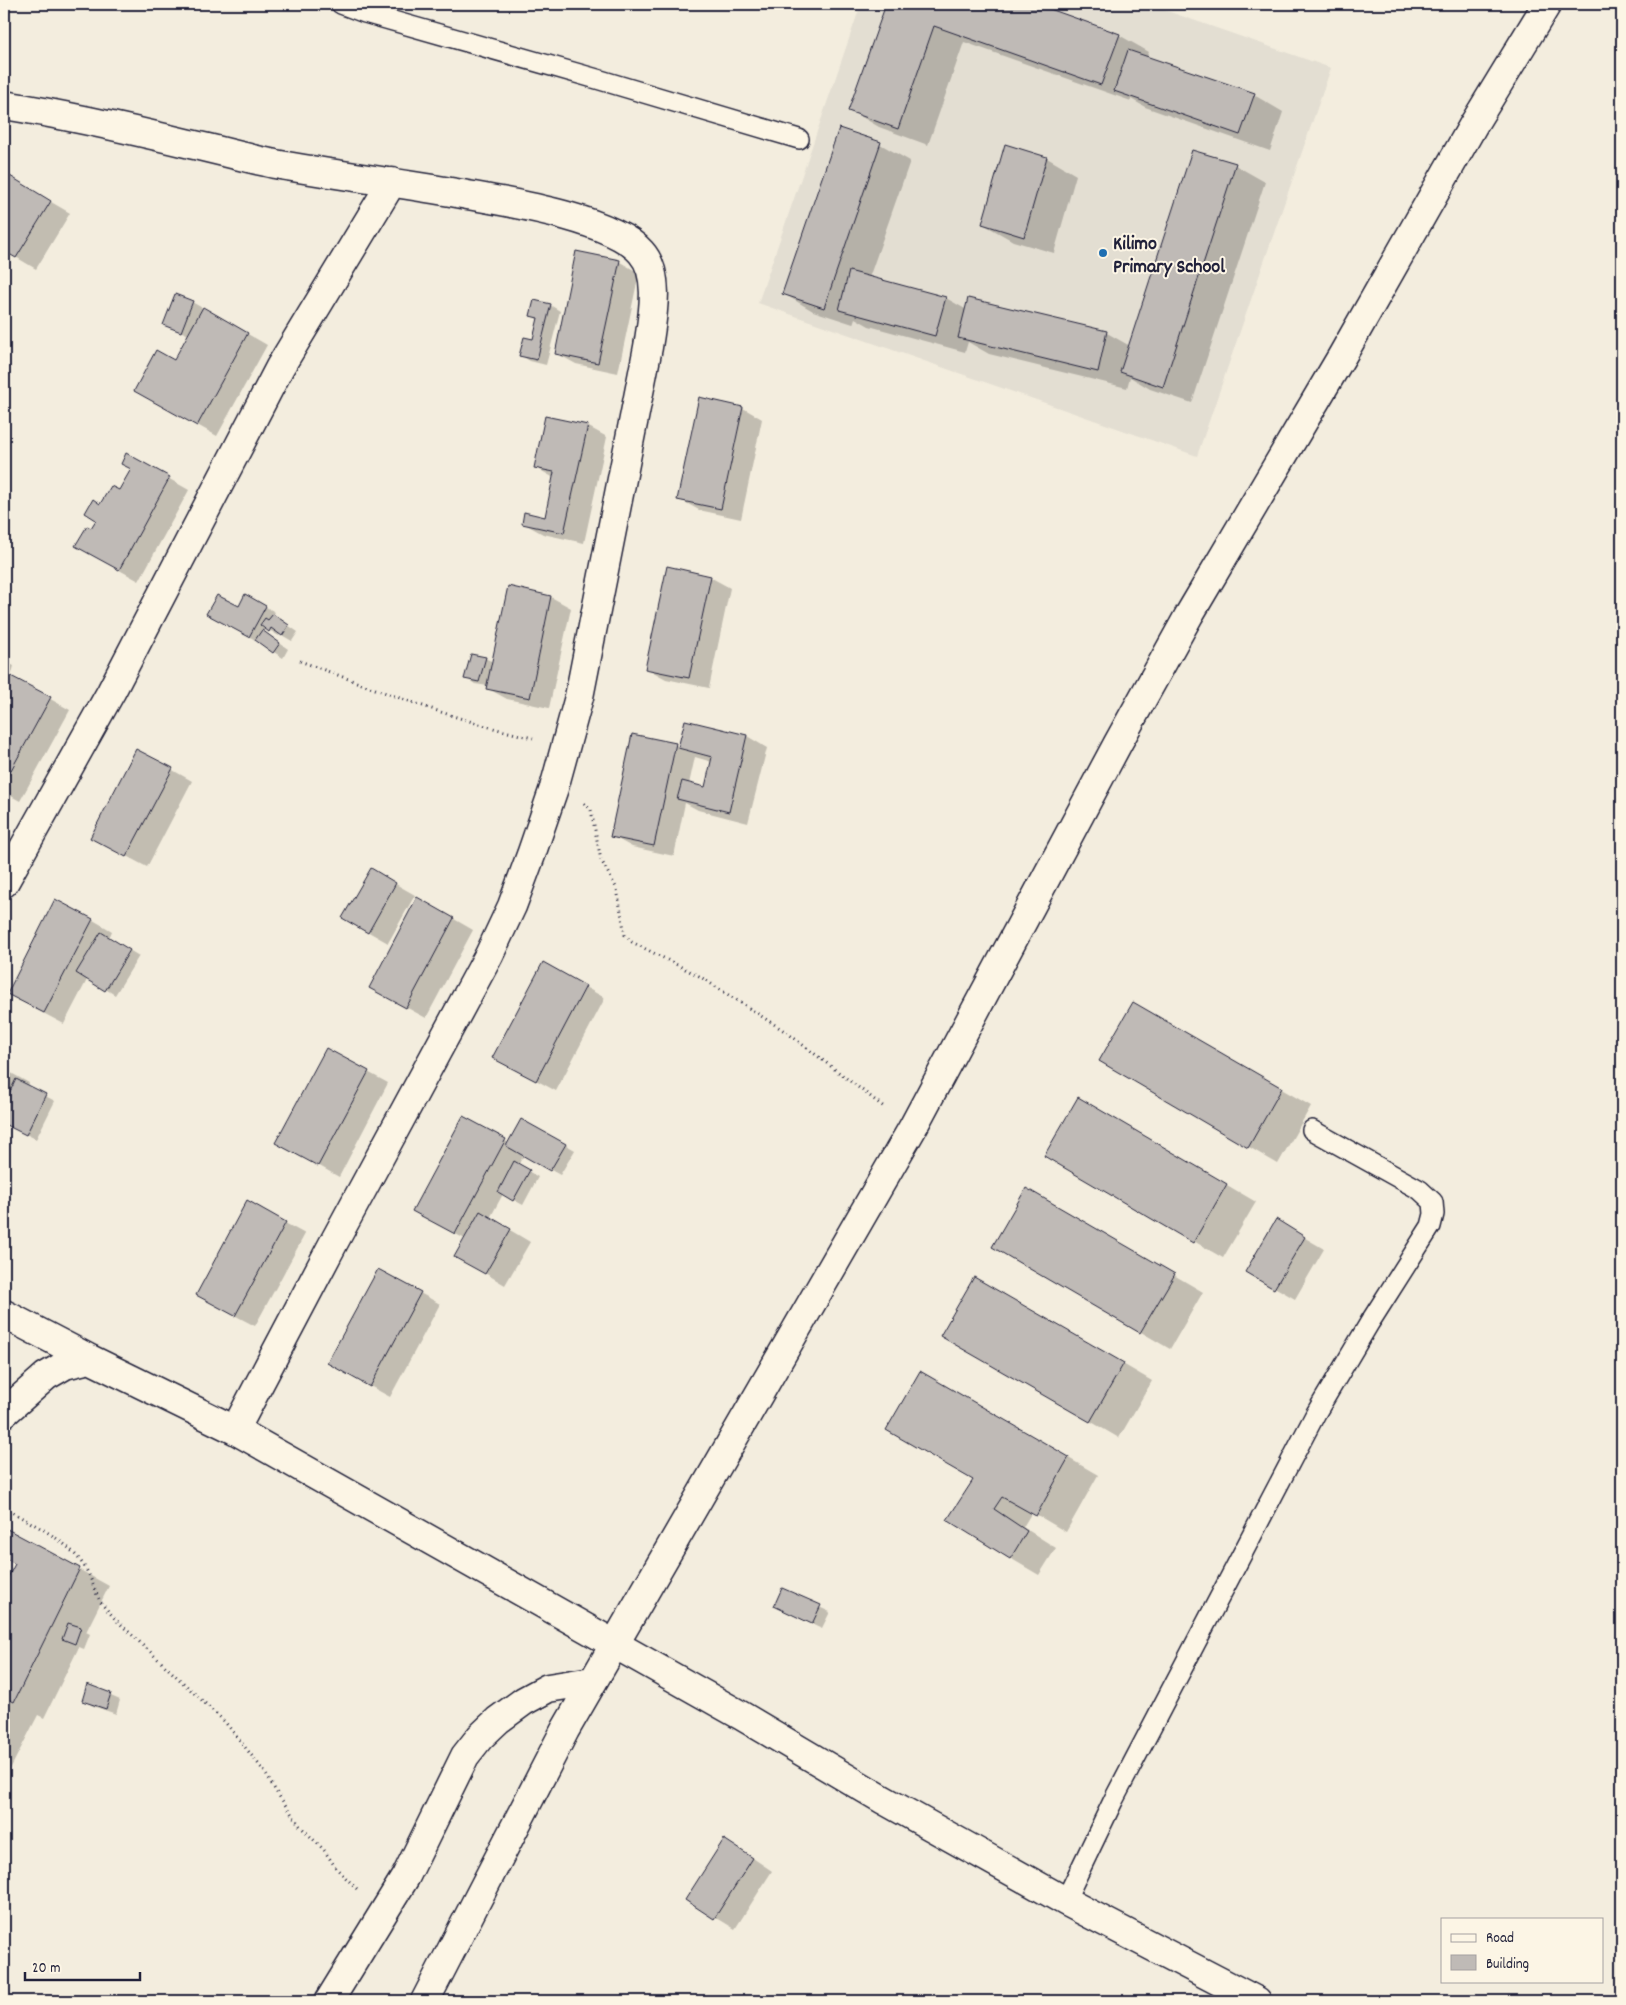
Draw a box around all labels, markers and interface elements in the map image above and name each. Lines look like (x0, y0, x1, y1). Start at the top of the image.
place label: Kilimo Primary School (1113, 231, 1225, 282)
marker: Kilimo Primary School (1097, 247, 1109, 259)
legend (1441, 1918, 1604, 1982)
text: Road (1486, 1928, 1514, 1950)
scale bar (25, 1950, 140, 1982)
text: Building (1486, 1954, 1529, 1976)
text: 20 m (32, 1958, 60, 1980)

